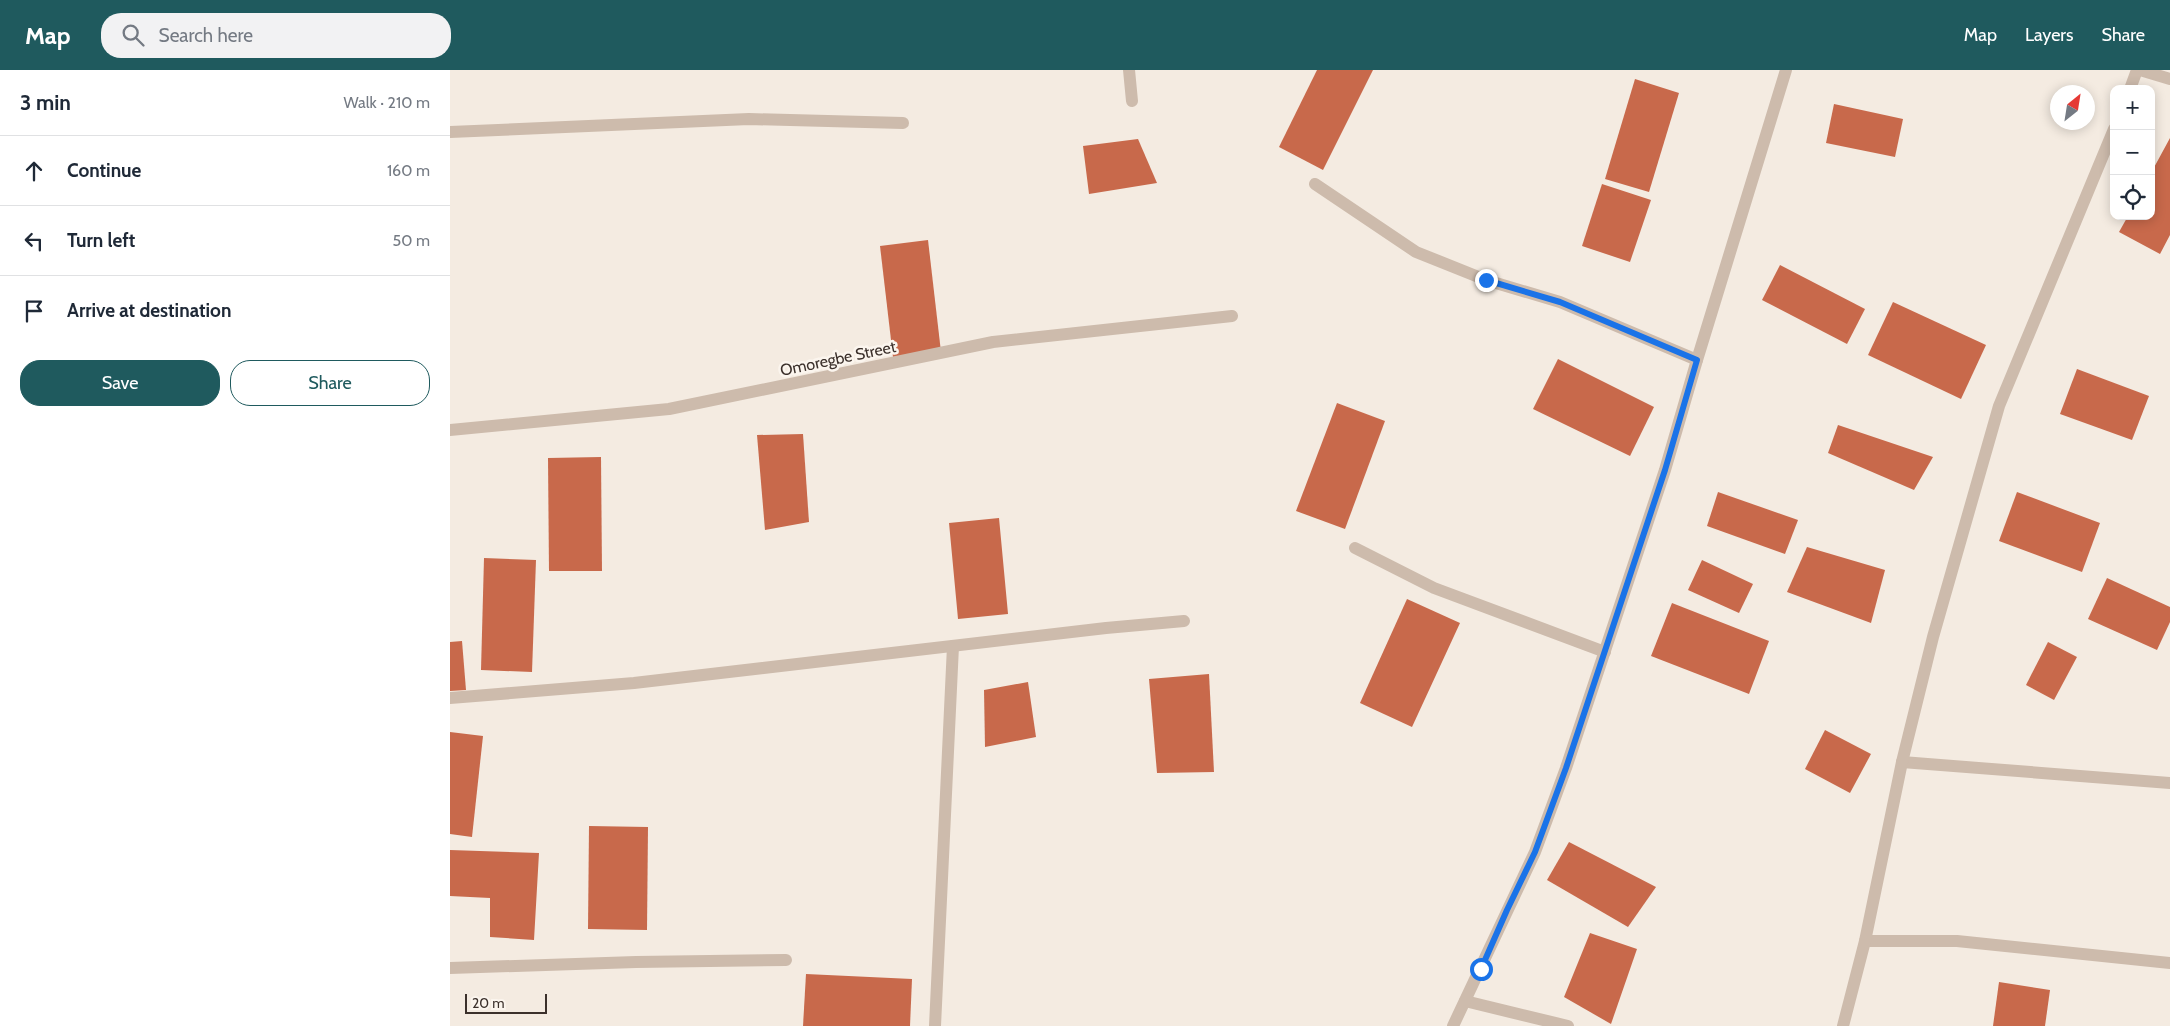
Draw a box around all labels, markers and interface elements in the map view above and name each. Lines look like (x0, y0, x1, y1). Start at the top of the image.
search box (101, 13, 451, 58)
text: Map (25, 21, 71, 50)
icon: search (119, 21, 147, 49)
text: Search here (159, 24, 253, 47)
text: Map (1964, 24, 1997, 46)
text: Layers (2025, 24, 2074, 46)
text: Share (2102, 24, 2145, 46)
north arrow (2050, 85, 2095, 130)
map controls (2110, 85, 2155, 220)
button: + (2110, 85, 2155, 130)
text: 3 min (20, 90, 71, 115)
text: Walk · 210 m (343, 93, 430, 112)
button: − (2110, 130, 2155, 175)
icon: ahead (20, 157, 48, 185)
text: Continue (67, 159, 141, 182)
text: 160 m (387, 161, 430, 180)
button: locate (2110, 175, 2155, 220)
icon: left (20, 227, 48, 255)
text: Turn left (67, 229, 135, 252)
text: 50 m (393, 231, 430, 250)
route end (1475, 269, 1498, 292)
icon: arrive (20, 297, 48, 325)
text: Arrive at destination (67, 299, 231, 322)
street label: Omoregbe Street (778, 337, 898, 380)
button: Save (20, 360, 220, 406)
button: Share (230, 360, 430, 406)
route start (1470, 958, 1493, 981)
scale bar (465, 991, 548, 1014)
text: 20 m (472, 994, 505, 1012)

